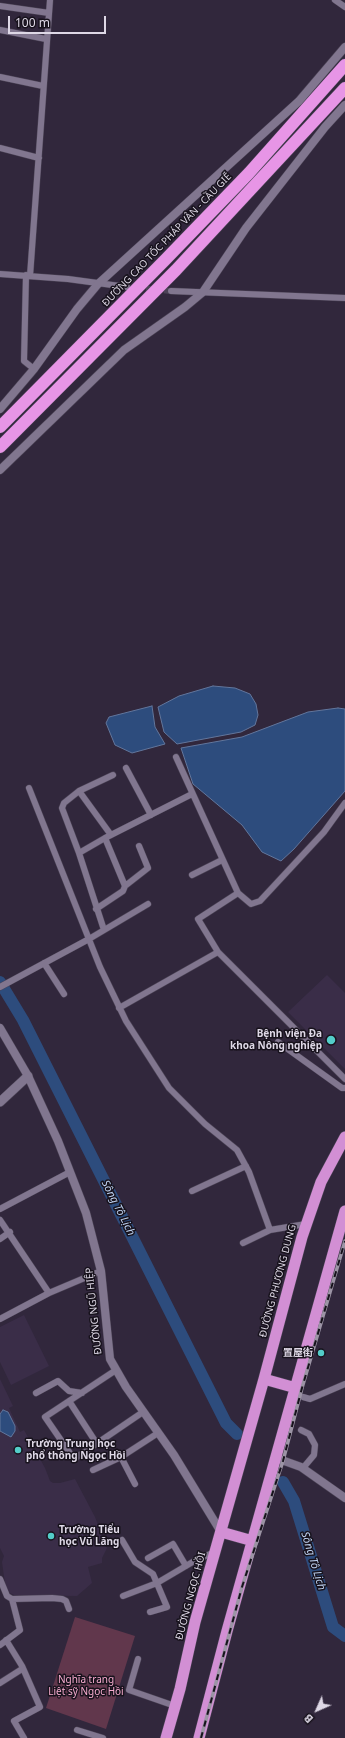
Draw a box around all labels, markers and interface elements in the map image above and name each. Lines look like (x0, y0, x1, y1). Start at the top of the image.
scale bar (10, 8, 108, 34)
text: 100 m (15, 14, 50, 31)
street label: ĐƯỜNG CAO TỐC PHÁP VÂN - CẦU GIẼ (100, 171, 234, 309)
place label: Bệnh viện Đa khoa Nông nghiệp (230, 1028, 322, 1052)
marker: Bệnh viện Đa khoa Nông nghiệp (325, 1034, 337, 1046)
water label: Sông Tô Lịch (98, 1178, 138, 1238)
street label: ĐƯỜNG PHƯƠNG DUNG (257, 1223, 299, 1339)
street label: ĐƯỜNG NGŨ HIỆP (83, 1267, 105, 1355)
place label: 置屋街 (283, 1347, 313, 1359)
marker: 置屋街 (316, 1348, 326, 1358)
place label: Trường Trung học phổ thông Ngọc Hồi (26, 1438, 126, 1462)
marker: Trường Trung học phổ thông Ngọc Hồi (13, 1445, 23, 1455)
place label: Trường Tiểu học Vũ Lăng (59, 1524, 120, 1548)
water label: Sông Tô Lịch (298, 1530, 328, 1592)
marker: Trường Tiểu học Vũ Lăng (46, 1531, 56, 1541)
street label: ĐƯỜNG NGỌC HỒI (173, 1551, 209, 1641)
park label: Nghĩa trang Liệt sỹ Ngọc Hồi (48, 1674, 124, 1698)
north arrow (297, 1690, 337, 1730)
text: B (300, 1711, 316, 1727)

